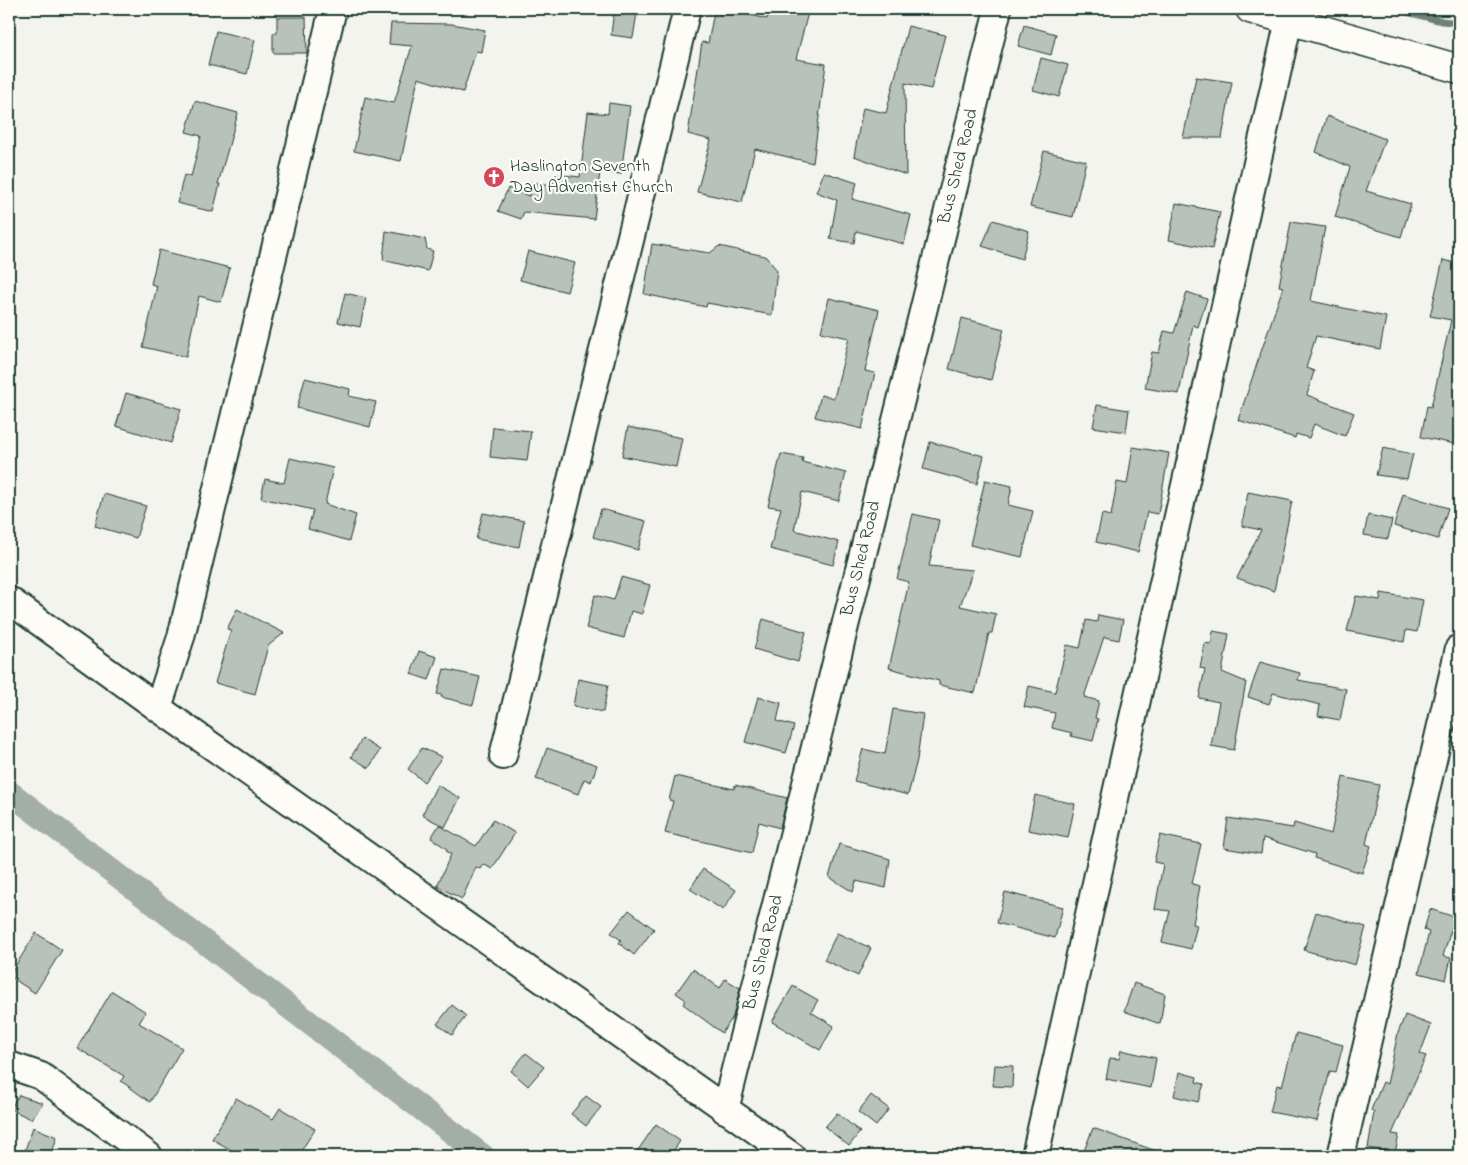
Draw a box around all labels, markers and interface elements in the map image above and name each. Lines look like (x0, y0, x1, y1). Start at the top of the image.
street label: Bus Shed Road (932, 106, 986, 228)
place label: Haslington Seventh Day Adventist Church (509, 154, 673, 201)
church icon: Haslington Seventh Day Adventist Church (482, 165, 506, 189)
street label: Bus Shed Road (835, 498, 889, 620)
street label: Bus Shed Road (737, 892, 791, 1014)

